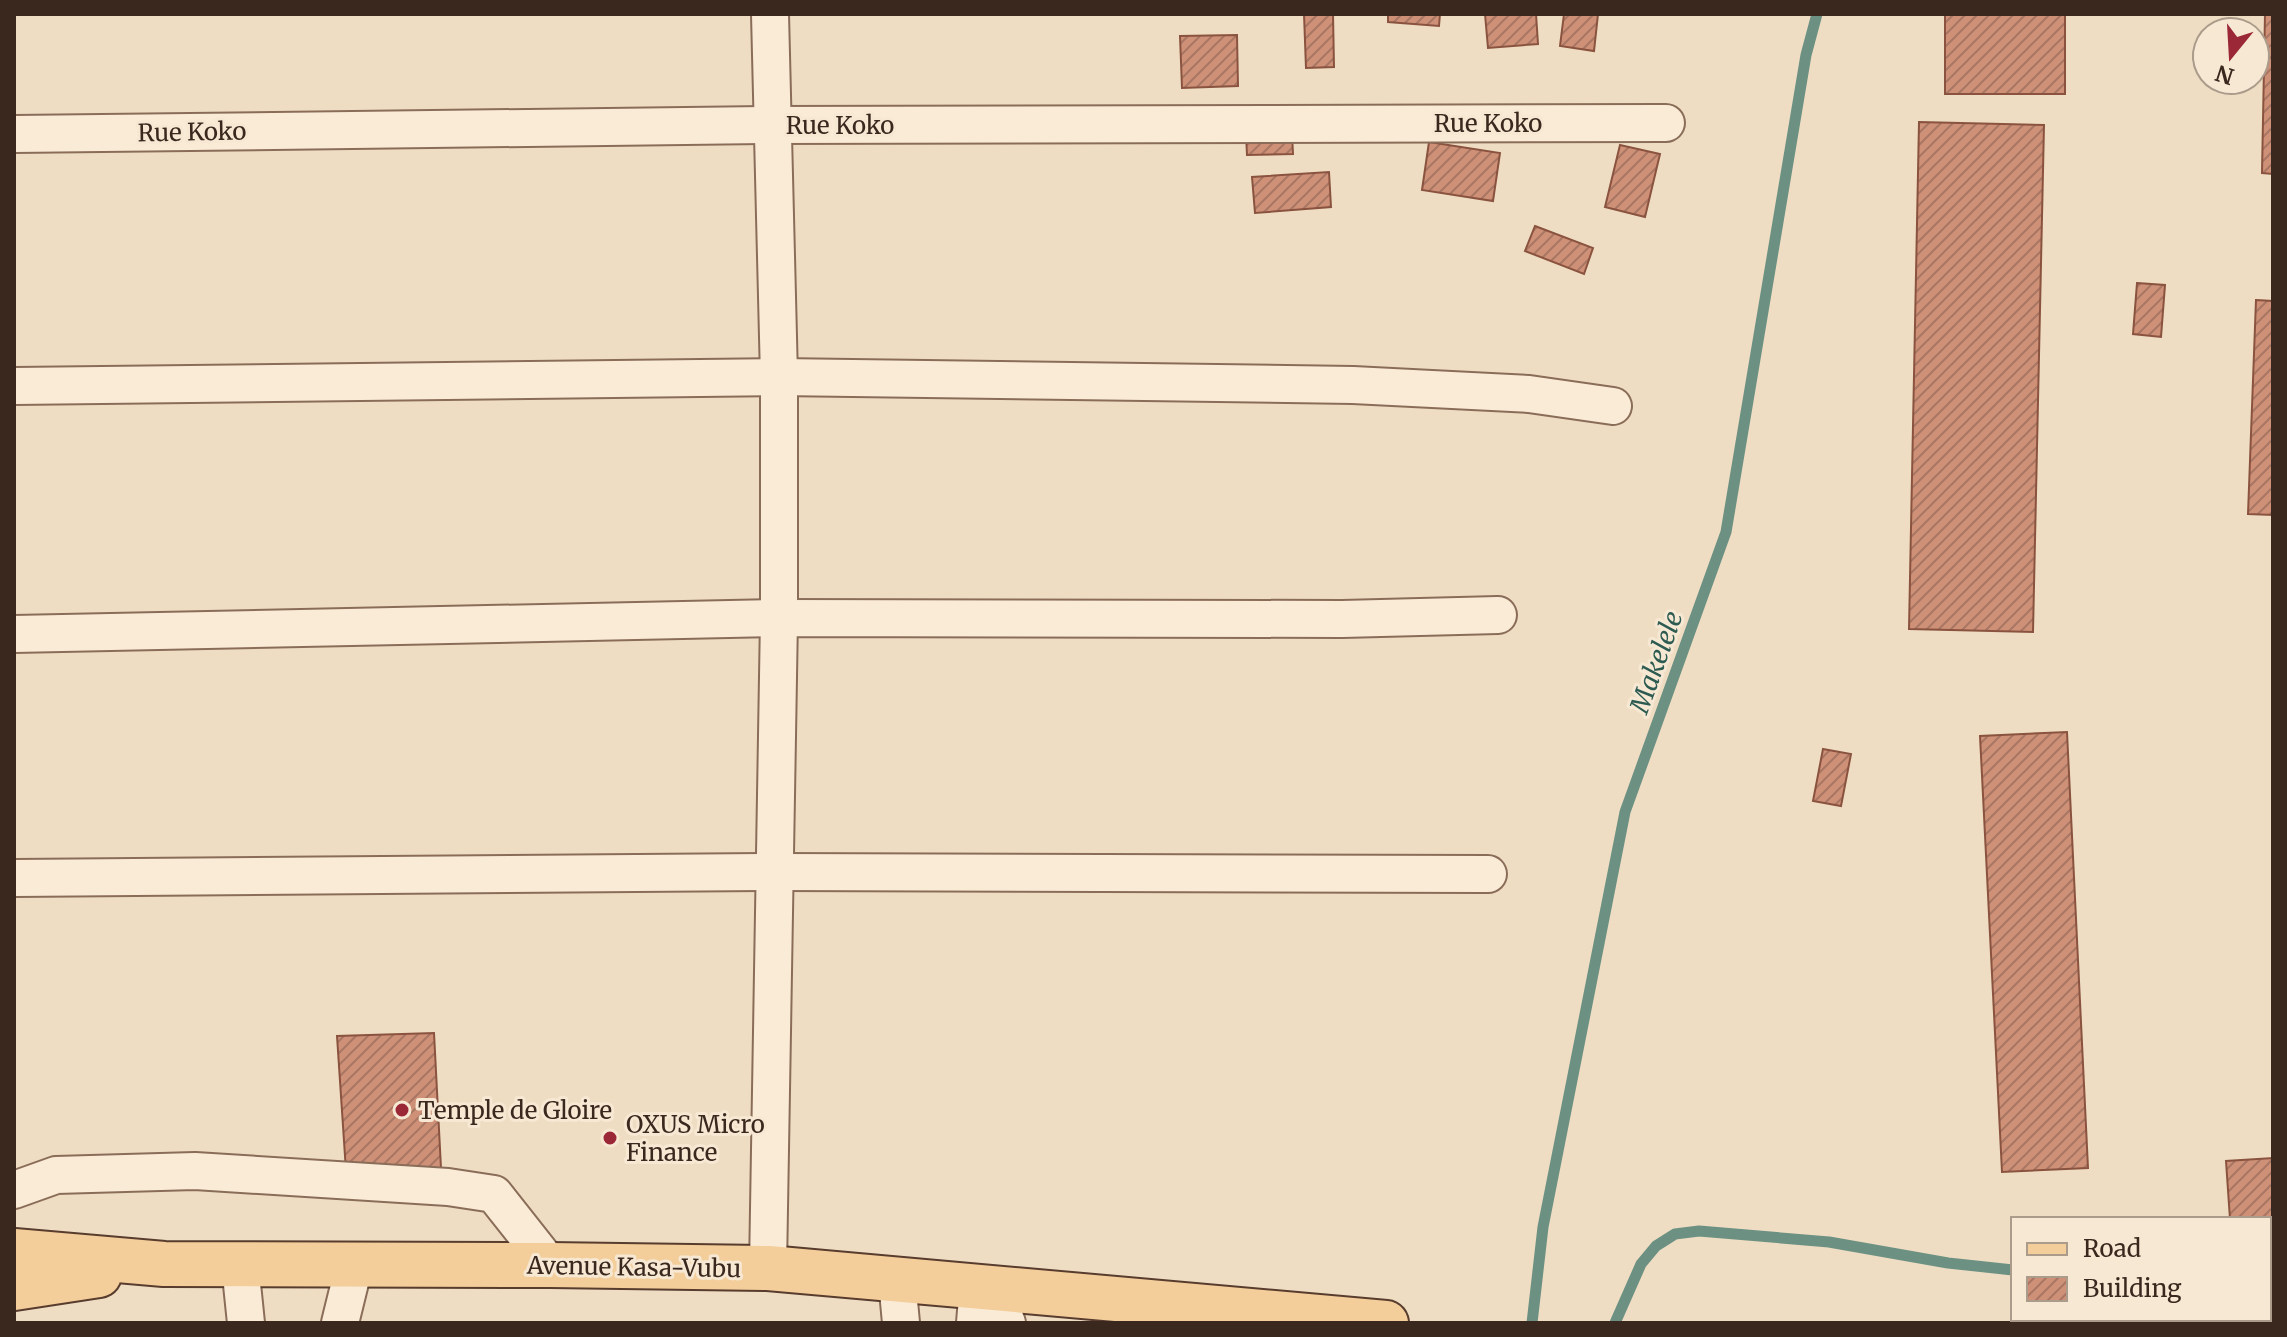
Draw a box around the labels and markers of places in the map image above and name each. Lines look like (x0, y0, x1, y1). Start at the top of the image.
place label: Temple de Gloire (418, 1095, 612, 1126)
marker: Temple de Gloire (393, 1101, 411, 1119)
place label: OXUS Micro Finance (626, 1109, 765, 1168)
marker: OXUS Micro Finance (601, 1129, 619, 1147)

